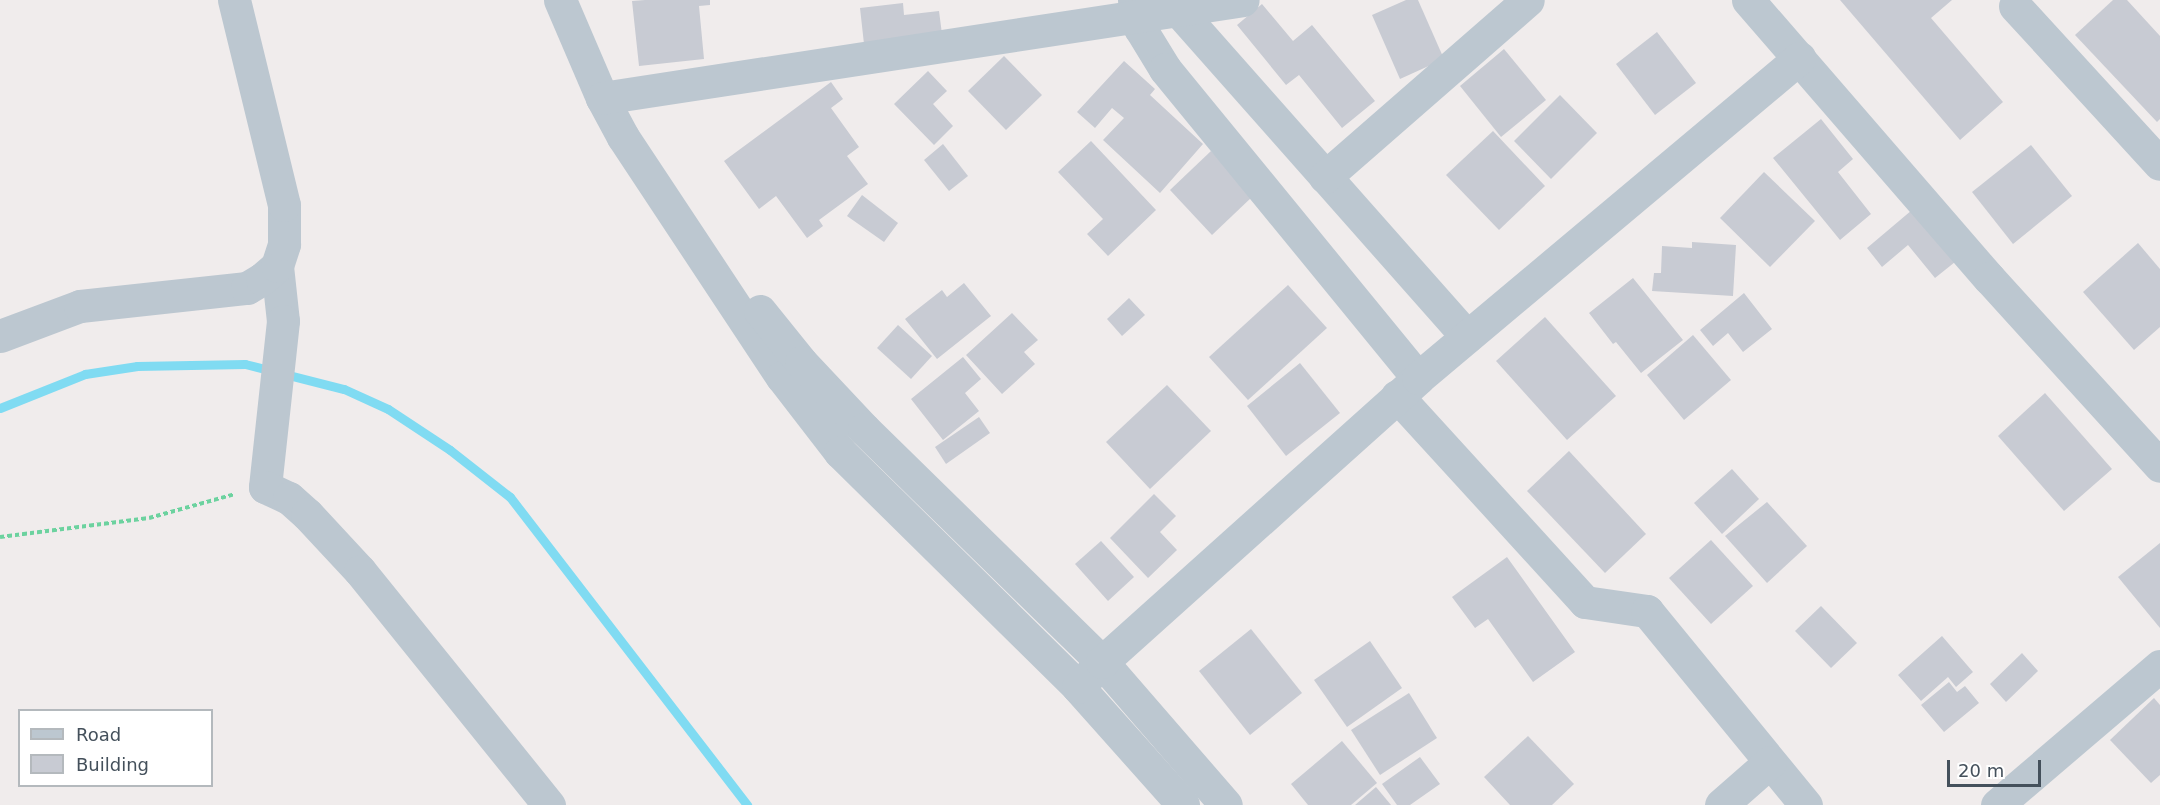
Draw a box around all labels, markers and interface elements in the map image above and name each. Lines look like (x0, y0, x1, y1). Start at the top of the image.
legend (18, 709, 213, 787)
text: Road (76, 724, 121, 745)
scale bar (1950, 748, 2044, 786)
text: Building (76, 754, 149, 775)
text: 20 m (1958, 760, 2004, 781)

